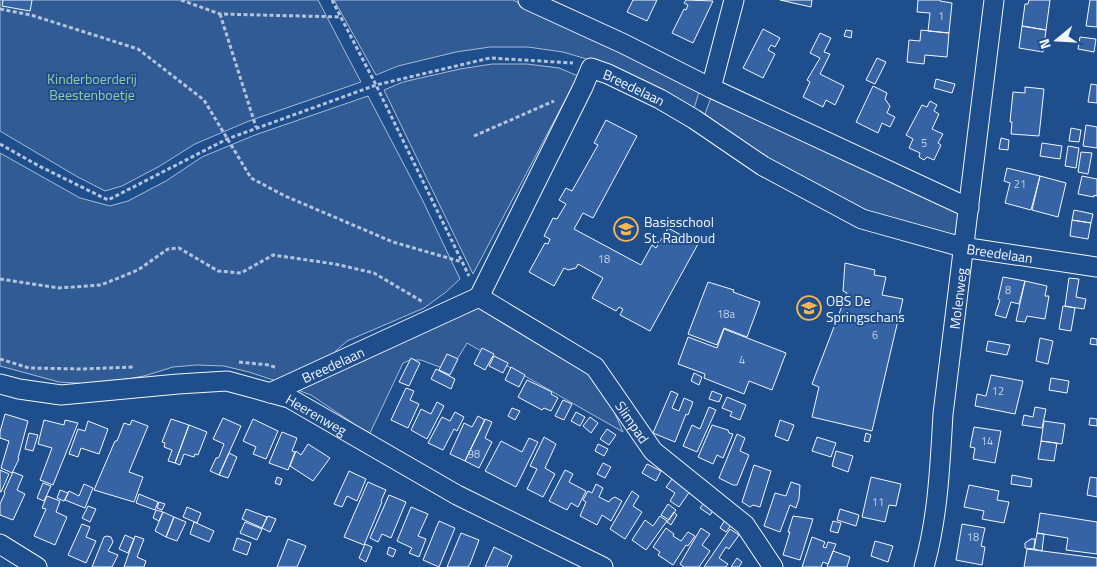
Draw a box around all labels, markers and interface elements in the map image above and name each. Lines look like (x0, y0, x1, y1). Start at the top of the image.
house number: 1 (938, 8, 944, 24)
north arrow (1032, 15, 1082, 65)
text: N (1033, 36, 1056, 52)
street label: Breedelaan (600, 63, 669, 110)
park label: Kinderboerderij Beestenboetje (47, 68, 137, 105)
house number: 5 (921, 135, 927, 151)
house number: 21 (1014, 176, 1026, 192)
place label: Basisschool St. Radboud (644, 211, 715, 248)
school or university icon: Basisschool St. Radboud (613, 216, 639, 242)
street label: Breedelaan (965, 237, 1034, 268)
house number: 18 (598, 251, 610, 267)
street label: Molenweg (943, 266, 971, 330)
house number: 8 (1005, 282, 1011, 298)
place label: OBS De Springschans (826, 290, 905, 327)
school or university icon: OBS De Springschans (796, 295, 822, 321)
house number: 18a (717, 306, 735, 322)
house number: 6 (872, 327, 878, 343)
street label: Breedelaan (298, 341, 367, 388)
house number: 4 (739, 352, 745, 368)
house number: 12 (992, 383, 1004, 399)
street label: Heerenweg (282, 388, 351, 440)
street label: Slimpad (611, 396, 655, 447)
house number: 14 (981, 433, 993, 449)
house number: 98 (468, 446, 480, 462)
house number: 11 (872, 494, 884, 510)
house number: 18 (967, 529, 979, 545)

